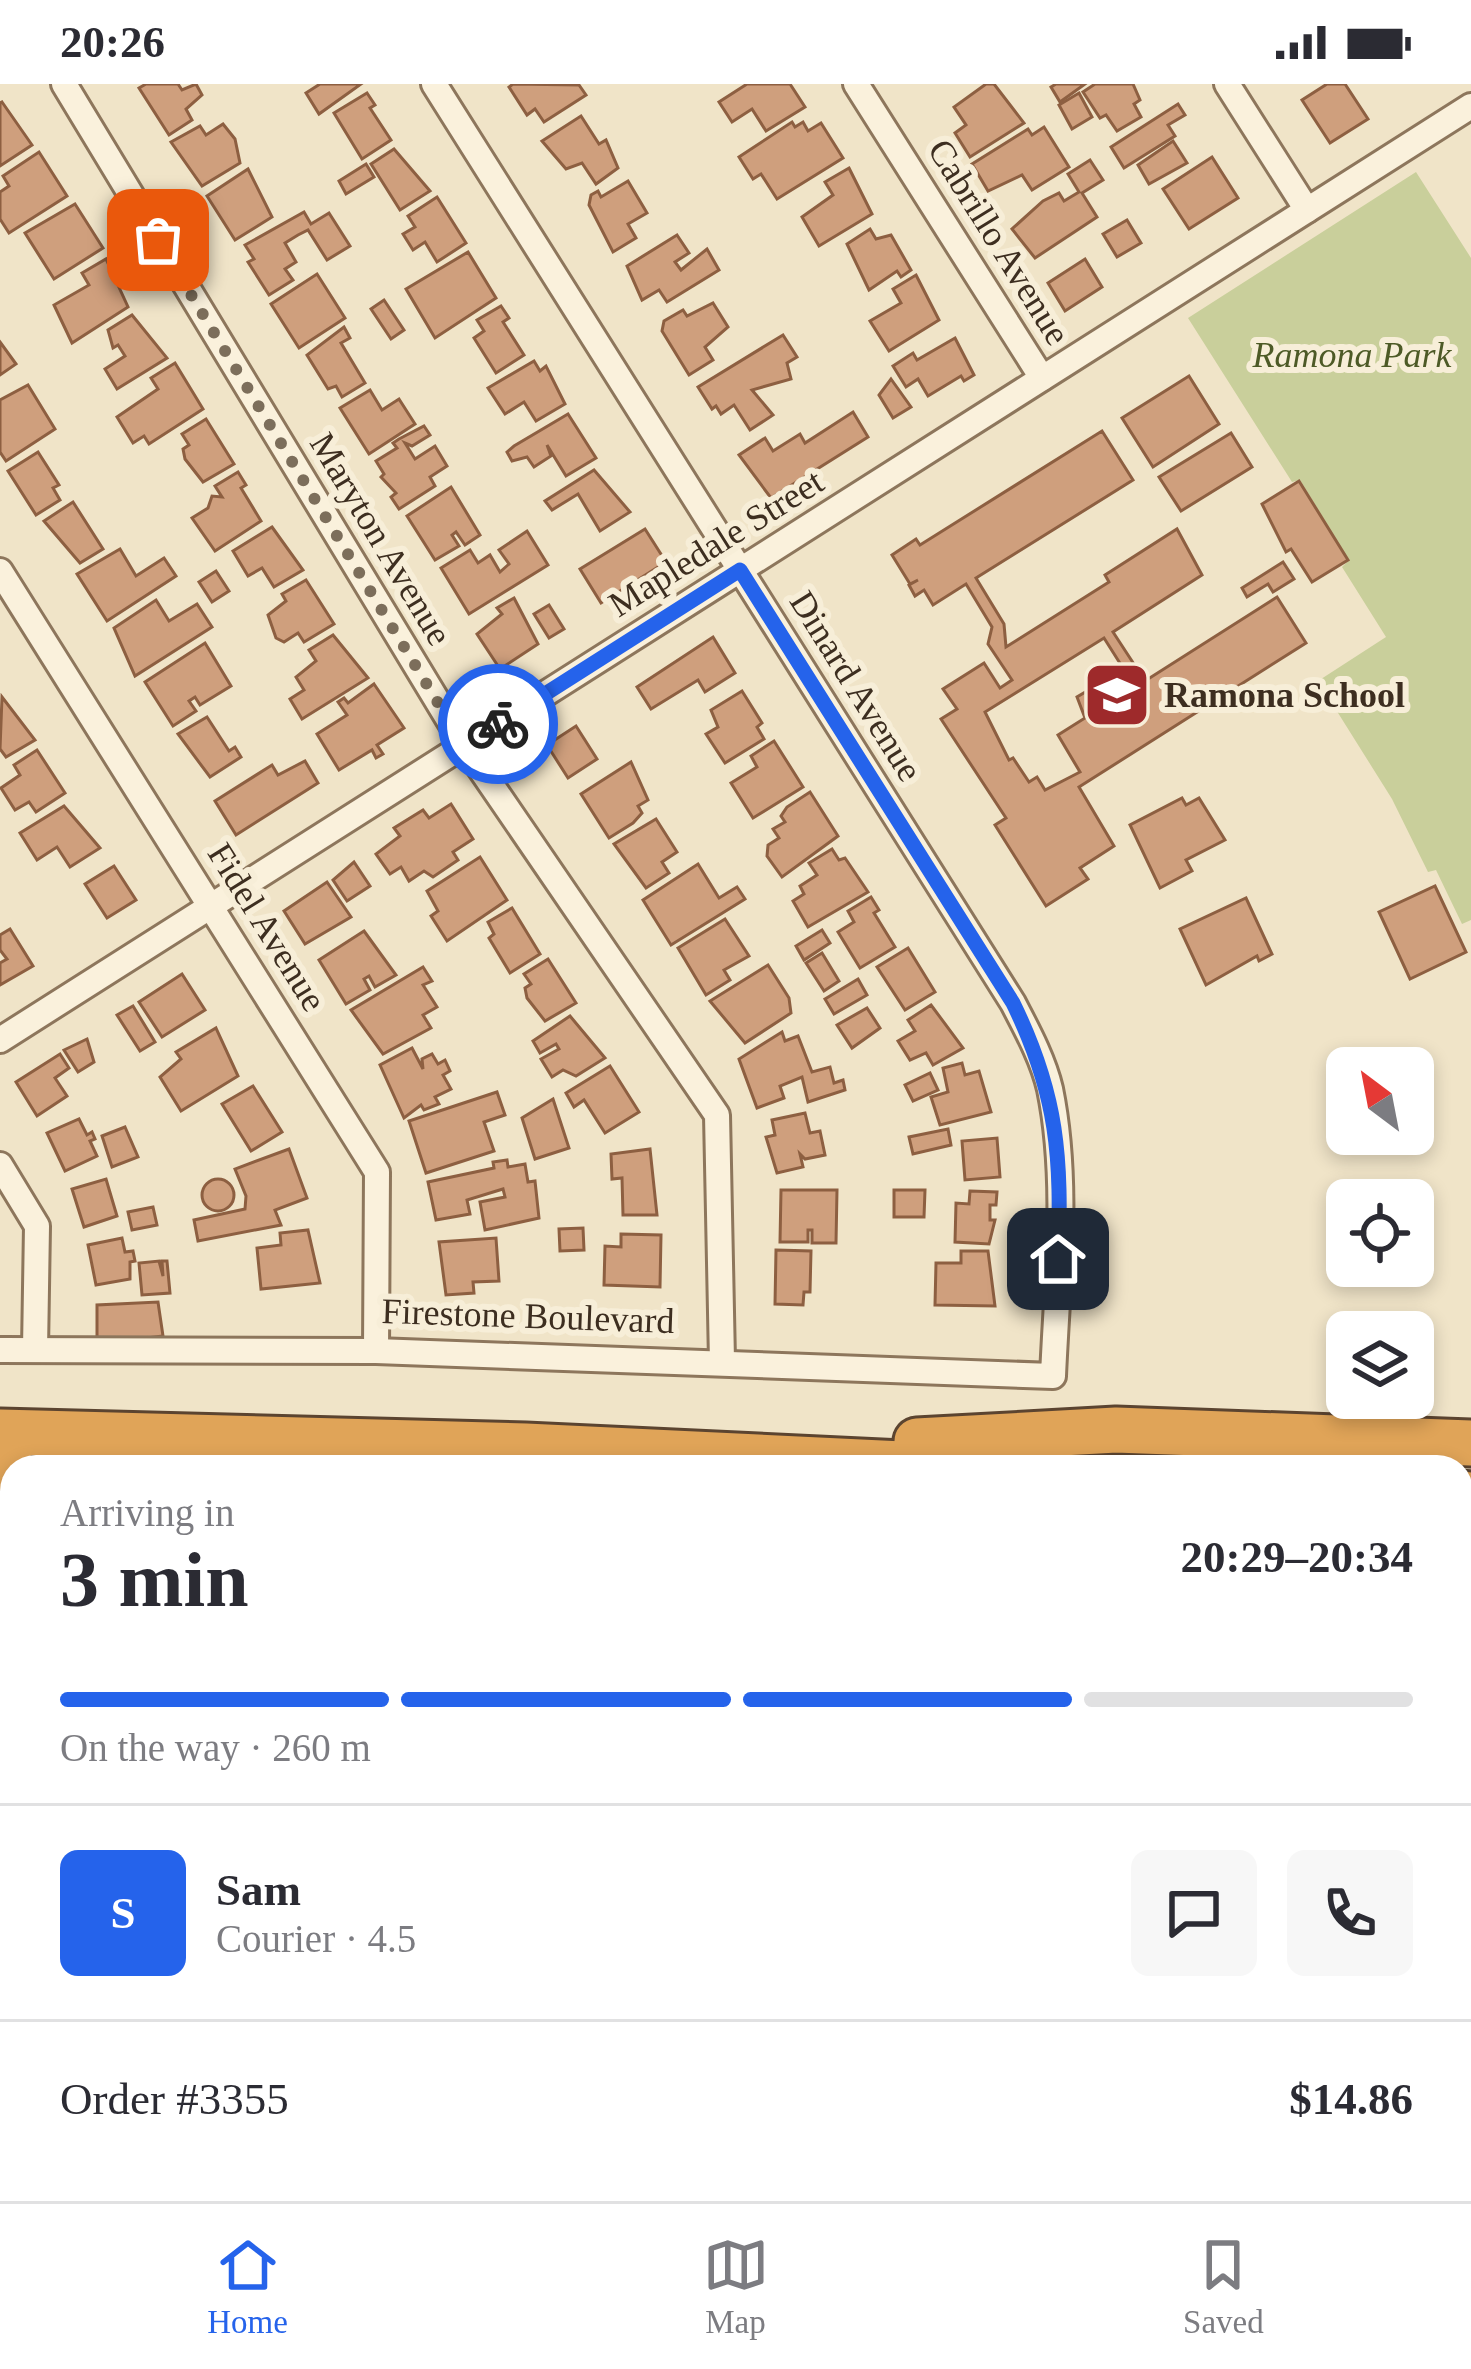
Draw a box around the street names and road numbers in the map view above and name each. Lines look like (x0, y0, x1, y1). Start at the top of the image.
street label: Cabrillo Avenue (920, 132, 1078, 352)
street label: Maryton Avenue (302, 426, 460, 652)
street label: Mapledale Street (602, 461, 830, 625)
street label: Dinard Avenue (782, 584, 930, 788)
street label: Fidel Avenue (200, 836, 334, 1018)
street label: Firestone Boulevard (381, 1291, 675, 1341)

